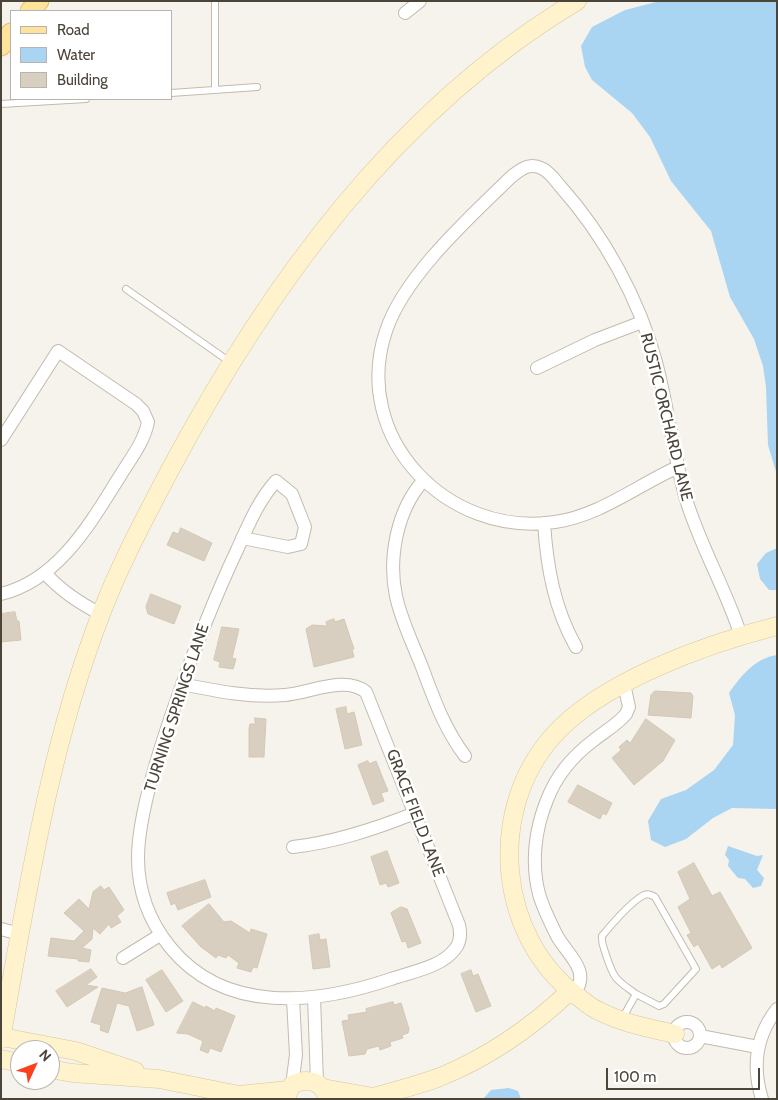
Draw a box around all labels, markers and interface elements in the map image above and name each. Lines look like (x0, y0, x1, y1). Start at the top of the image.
legend (10, 10, 172, 100)
text: Road (57, 21, 90, 39)
text: Water (57, 46, 95, 64)
text: Building (57, 71, 108, 89)
street label: RUSTIC ORCHARD LANE (636, 331, 696, 503)
street label: TURNING SPRINGS LANE (141, 621, 213, 795)
street label: GRACE FIELD LANE (382, 747, 448, 879)
north arrow (10, 1040, 60, 1090)
text: N (35, 1046, 55, 1065)
scale bar (608, 1058, 762, 1090)
text: 100 m (614, 1068, 656, 1086)

